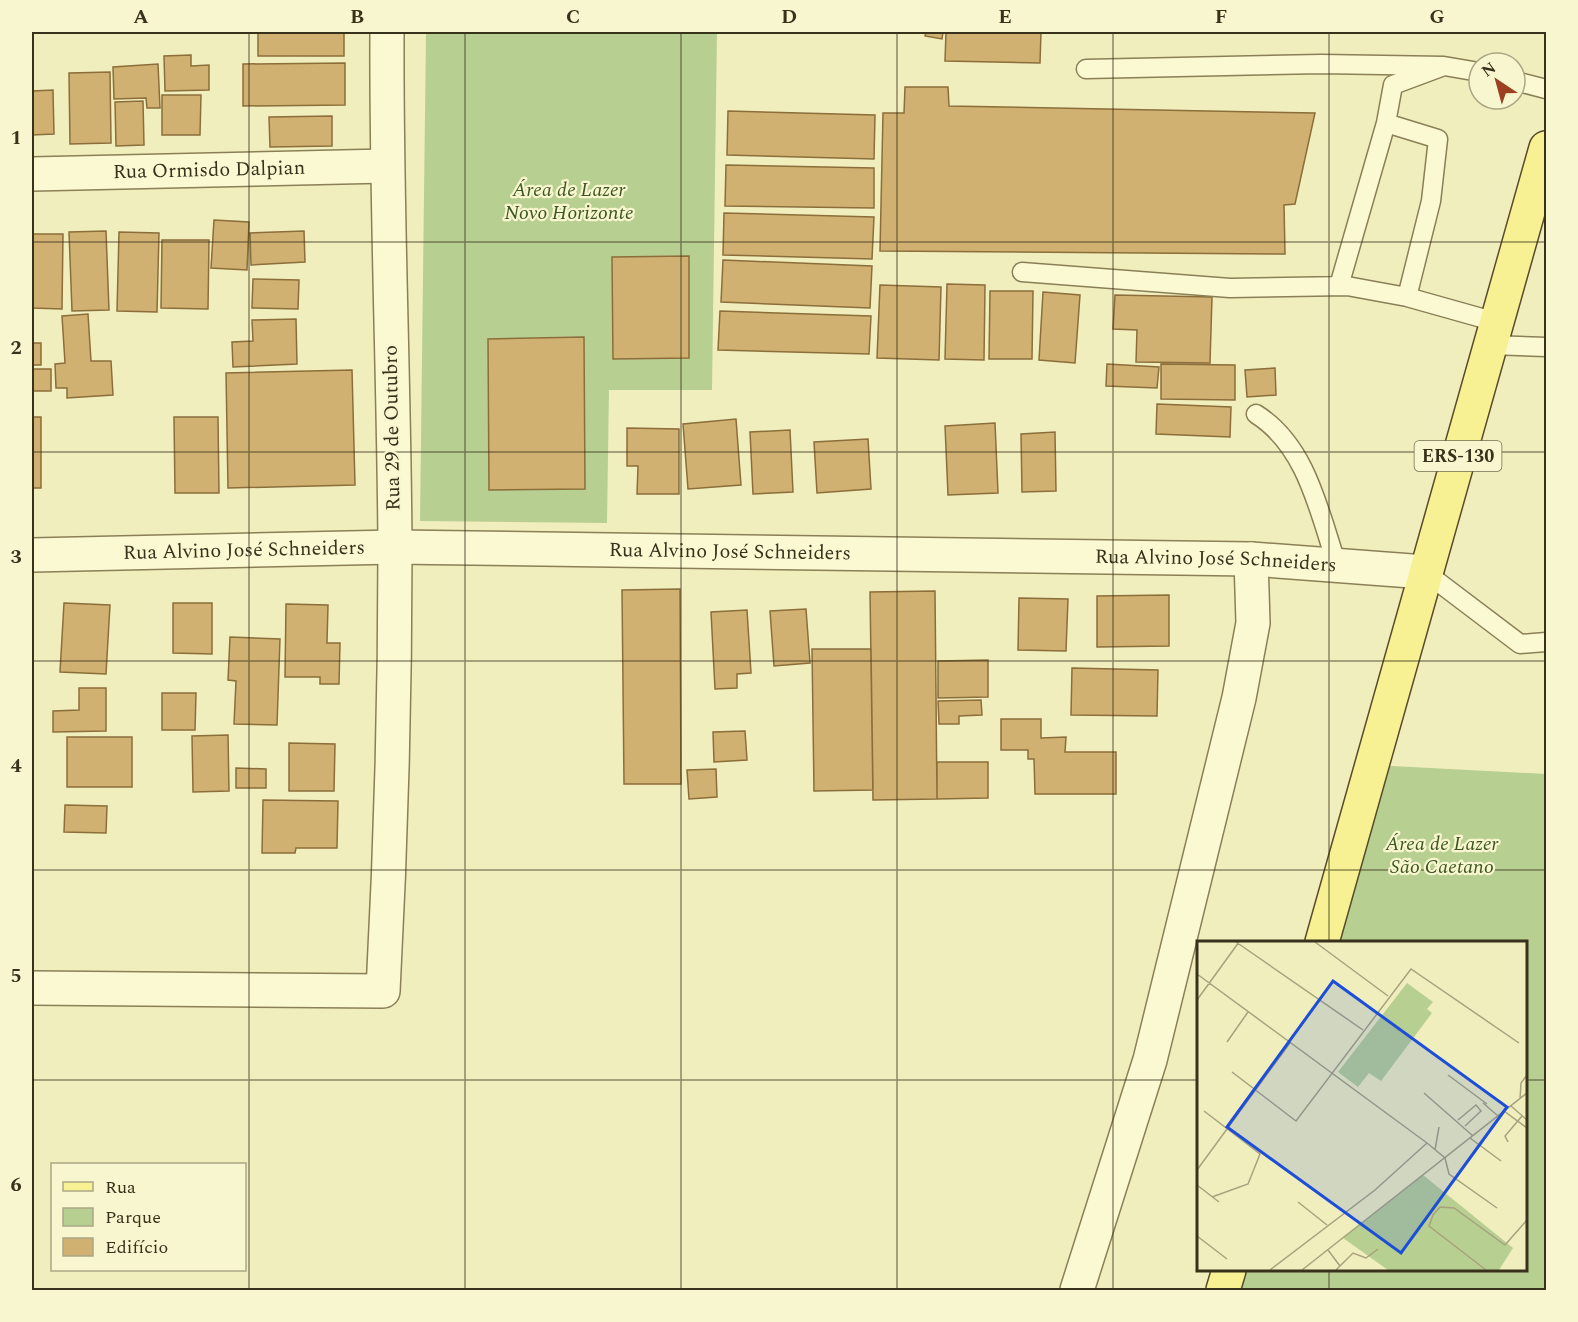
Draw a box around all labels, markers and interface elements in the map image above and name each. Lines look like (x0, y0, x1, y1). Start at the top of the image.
text: A (133, 2, 149, 32)
text: B (350, 2, 364, 32)
text: C (566, 2, 580, 32)
text: D (781, 2, 797, 32)
text: E (998, 2, 1012, 32)
text: F (1215, 2, 1227, 32)
text: G (1429, 2, 1445, 32)
north arrow (1467, 51, 1527, 111)
text: N (1476, 56, 1501, 83)
text: 1 (10, 123, 22, 153)
street label: Rua Ormisdo Dalpian (112, 153, 306, 187)
park label: Área de Lazer Novo Horizonte (504, 175, 634, 228)
text: 2 (10, 333, 22, 363)
street label: Rua 29 de Outubro (376, 345, 408, 511)
road number: ERS-130 (1414, 441, 1502, 471)
street label: Rua Alvino José Schneiders (123, 533, 365, 568)
street label: Rua Alvino José Schneiders (609, 535, 851, 568)
text: 3 (10, 542, 22, 572)
street label: Rua Alvino José Schneiders (1095, 542, 1338, 580)
text: 4 (10, 751, 22, 781)
park label: Área de Lazer São Caetano (1385, 829, 1500, 882)
inset map (1197, 941, 1527, 1271)
text: 5 (10, 961, 22, 991)
legend (51, 1163, 246, 1271)
text: 6 (10, 1170, 22, 1200)
text: Rua (105, 1174, 136, 1201)
text: Parque (105, 1204, 161, 1231)
text: Edifício (105, 1234, 168, 1261)

